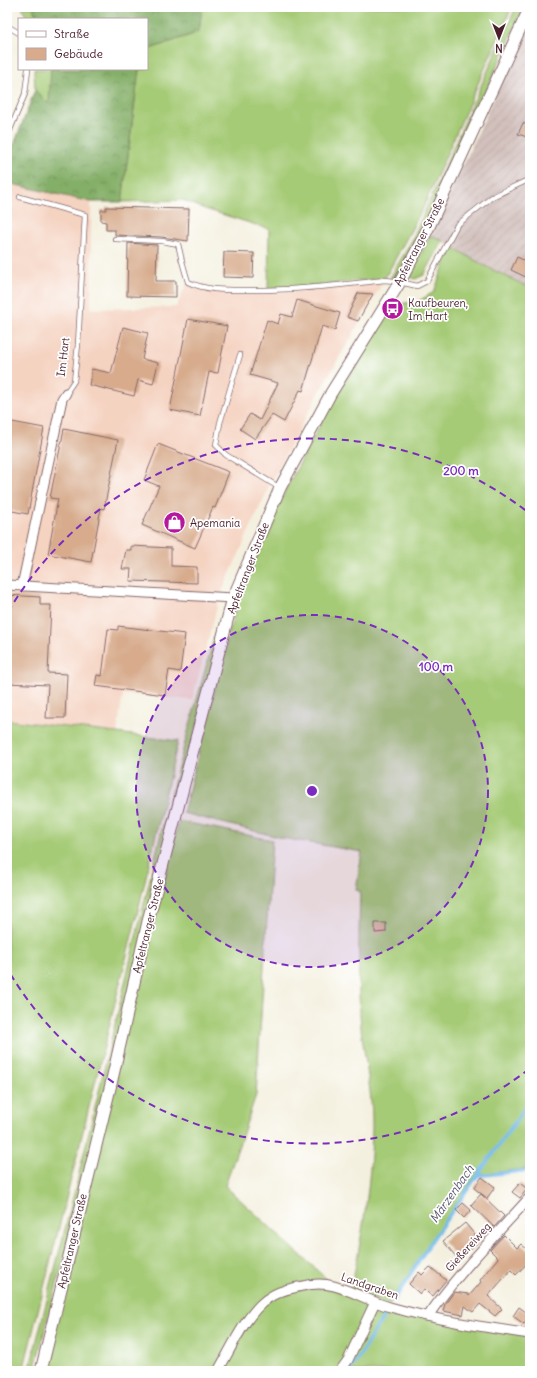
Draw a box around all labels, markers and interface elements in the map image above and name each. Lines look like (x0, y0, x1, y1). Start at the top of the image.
legend (18, 18, 148, 70)
north arrow (479, 18, 519, 58)
text: Straße (54, 26, 89, 41)
text: N (495, 41, 503, 55)
text: Gebäude (54, 46, 103, 61)
street label: Apfeltranger Straße (391, 196, 447, 288)
bus stop icon: Kaufbeuren, Im Hart (380, 296, 406, 322)
place label: Kaufbeuren, Im Hart (408, 296, 468, 323)
street label: Im Hart (54, 336, 72, 377)
text: 200 m (443, 463, 479, 478)
shop icon: Apemania (162, 510, 188, 536)
place label: Apemania (190, 516, 240, 530)
street label: Apfeltranger Straße (224, 520, 272, 616)
text: 100 m (419, 659, 453, 674)
centre of rings (305, 784, 319, 798)
street label: Apfeltranger Straße (129, 877, 167, 975)
water label: Märzenbach (426, 1161, 478, 1225)
street label: Apfeltranger Straße (54, 1192, 90, 1290)
street label: Gießereiweg (442, 1219, 494, 1275)
street label: Landgraben (339, 1270, 401, 1302)

